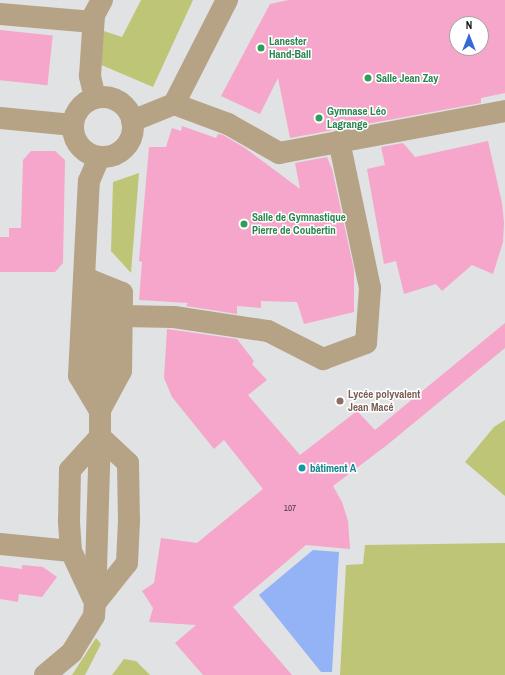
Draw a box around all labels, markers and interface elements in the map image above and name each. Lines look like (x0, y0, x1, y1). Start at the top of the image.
north arrow (449, 16, 489, 56)
text: N (466, 18, 472, 32)
place label: Lanester Hand-Ball (269, 35, 311, 61)
marker: Lanester Hand-Ball (256, 43, 266, 53)
place label: Salle Jean Zay (376, 71, 438, 85)
marker: Salle Jean Zay (363, 73, 373, 83)
place label: Gymnase Léo Lagrange (327, 105, 386, 131)
marker: Gymnase Léo Lagrange (314, 113, 324, 123)
place label: Salle de Gymnastique Pierre de Coubertin (252, 211, 346, 237)
marker: Salle de Gymnastique Pierre de Coubertin (239, 219, 249, 229)
place label: Lycée polyvalent Jean Macé (348, 388, 420, 414)
marker: Lycée polyvalent Jean Macé (335, 396, 345, 406)
place label: bâtiment A (310, 461, 357, 475)
marker: bâtiment A (297, 463, 307, 473)
house number: 107 (284, 503, 296, 513)

